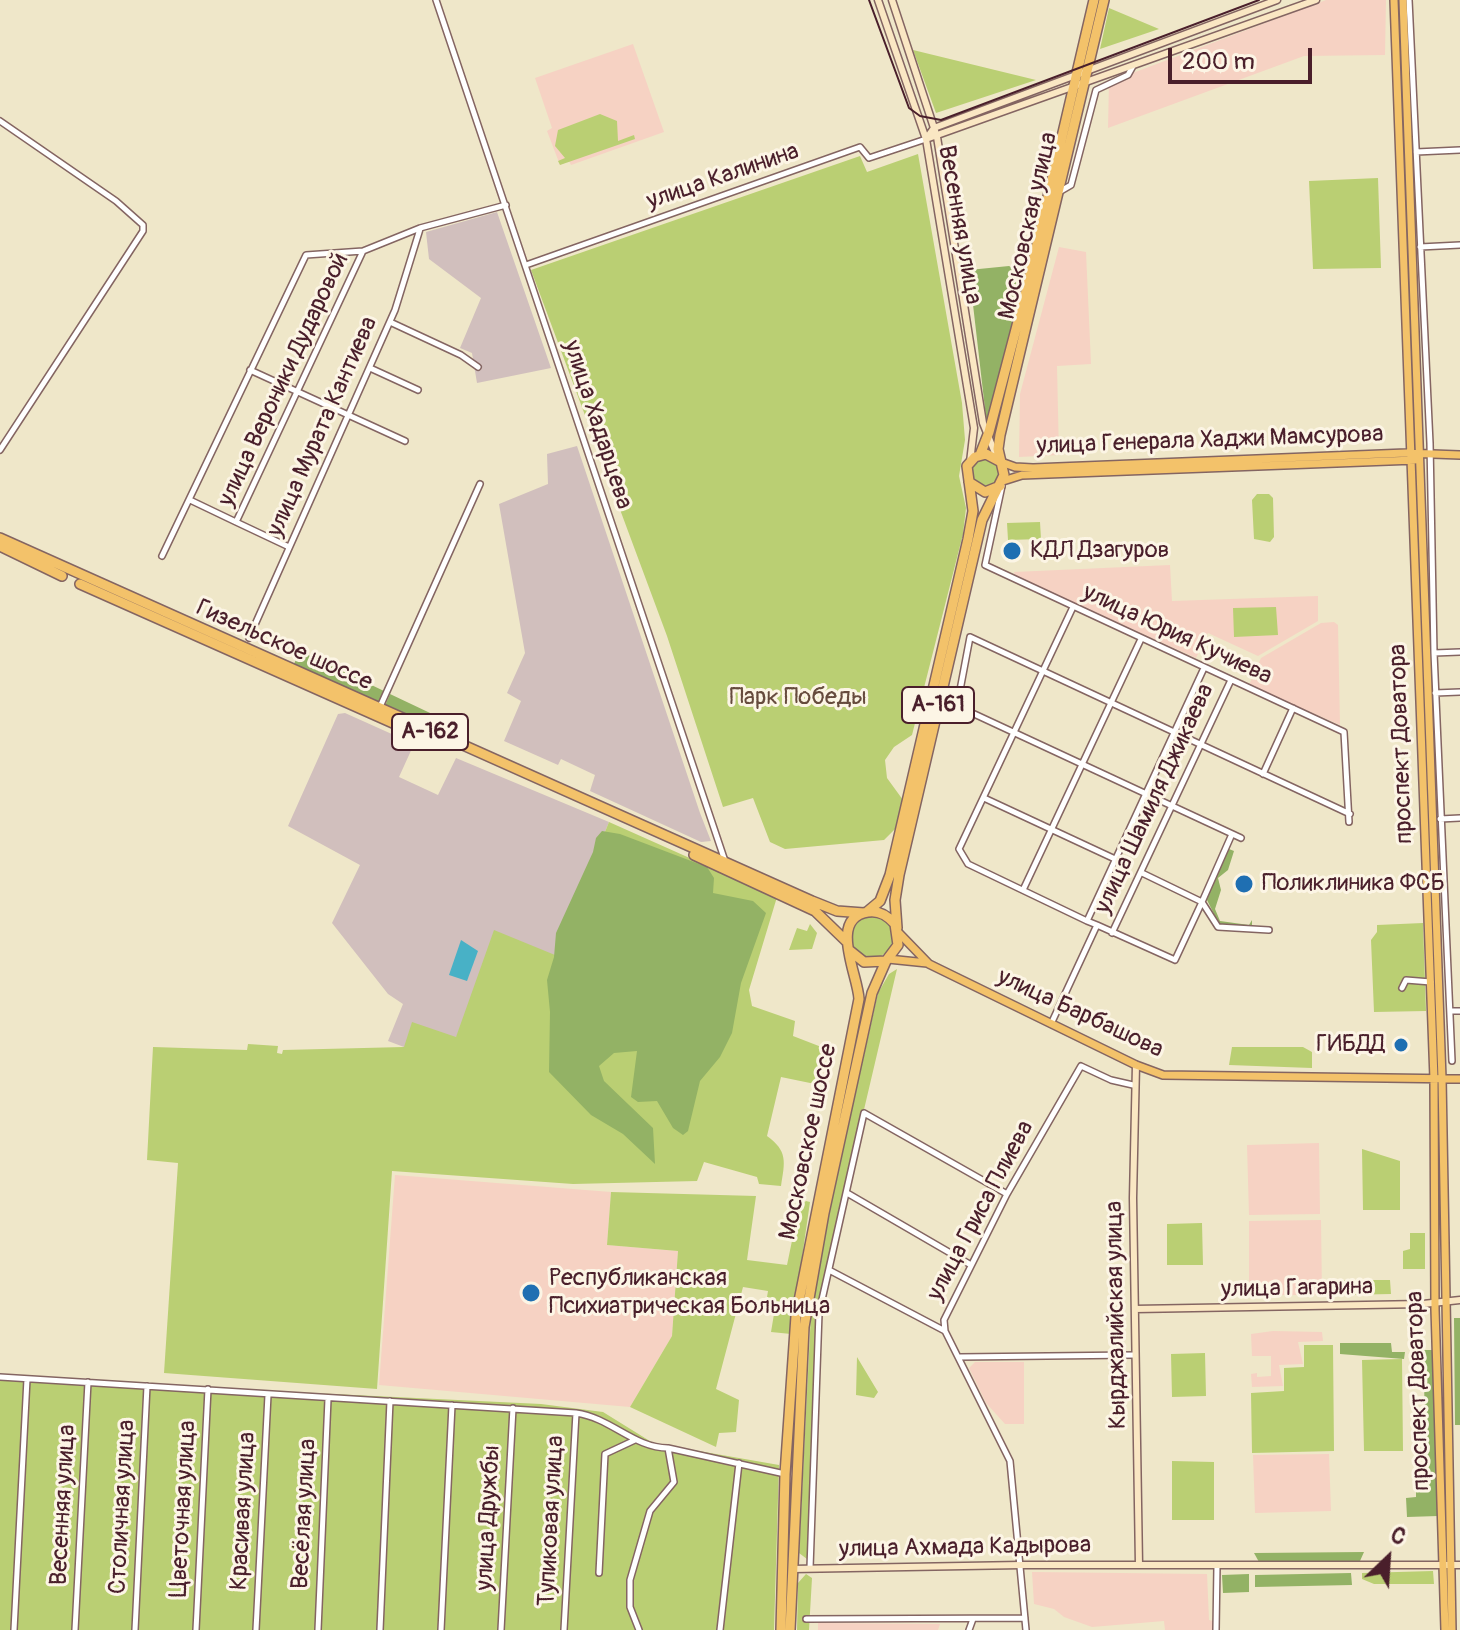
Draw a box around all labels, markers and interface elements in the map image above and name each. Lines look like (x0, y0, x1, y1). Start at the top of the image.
scale bar (1172, 32, 1316, 82)
text: 200 m (1182, 47, 1255, 76)
street label: Московская улица (993, 130, 1065, 322)
street label: улица Калинина (643, 137, 803, 217)
street label: Весенняя улица (931, 143, 987, 307)
street label: улица Вероники Дударовой (213, 249, 355, 511)
street label: улица Мурата Кантиева (261, 313, 385, 541)
street label: улица Хадарцева (556, 337, 638, 513)
street label: улица Генерала Хаджи Мамсурова (1036, 421, 1384, 461)
place label: КДЛ Дзагуров (1030, 537, 1169, 565)
marker: КДЛ Дзагуров (1001, 540, 1023, 562)
street label: улица Юрия Кучиева (1078, 578, 1276, 692)
street label: Гизельское шоссе (191, 594, 377, 698)
street label: проспект Доватора (1384, 644, 1420, 844)
street label: улица Шамиля Джикаева (1089, 680, 1221, 918)
park label: Парк Победы (729, 684, 867, 712)
road number: А-161 (902, 687, 974, 723)
road number: А-162 (392, 714, 468, 750)
place label: Поликлиника ФСБ (1262, 870, 1445, 898)
marker: Поликлиника ФСБ (1233, 873, 1255, 895)
street label: улица Барбашова (993, 963, 1167, 1065)
place label: ГИБДД (1316, 1031, 1385, 1059)
marker: ГИБДД (1392, 1036, 1410, 1054)
street label: Московское шоссе (774, 1041, 844, 1243)
street label: улица Гриса Плиева (921, 1116, 1041, 1306)
street label: Кырджалийская улица (1101, 1201, 1133, 1429)
place label: Республиканская Психиатрическая Больница (549, 1265, 830, 1321)
street label: улица Гагарина (1221, 1273, 1373, 1305)
marker: Республиканская Психиатрическая Больница (520, 1282, 542, 1304)
street label: проспект Доватора (1401, 1291, 1437, 1491)
street label: Столичная улица (104, 1419, 142, 1595)
street label: Цветочная улица (165, 1420, 203, 1598)
street label: Весенняя улица (45, 1424, 83, 1586)
street label: Красивая улица (225, 1431, 263, 1591)
street label: Тупиковая улица (533, 1435, 571, 1607)
street label: Весёлая улица (287, 1438, 323, 1590)
street label: улица Дружбы (471, 1445, 507, 1591)
north arrow (1348, 1518, 1428, 1598)
text: С (1386, 1521, 1410, 1552)
street label: улица Ахмада Кадырова (839, 1531, 1091, 1565)

